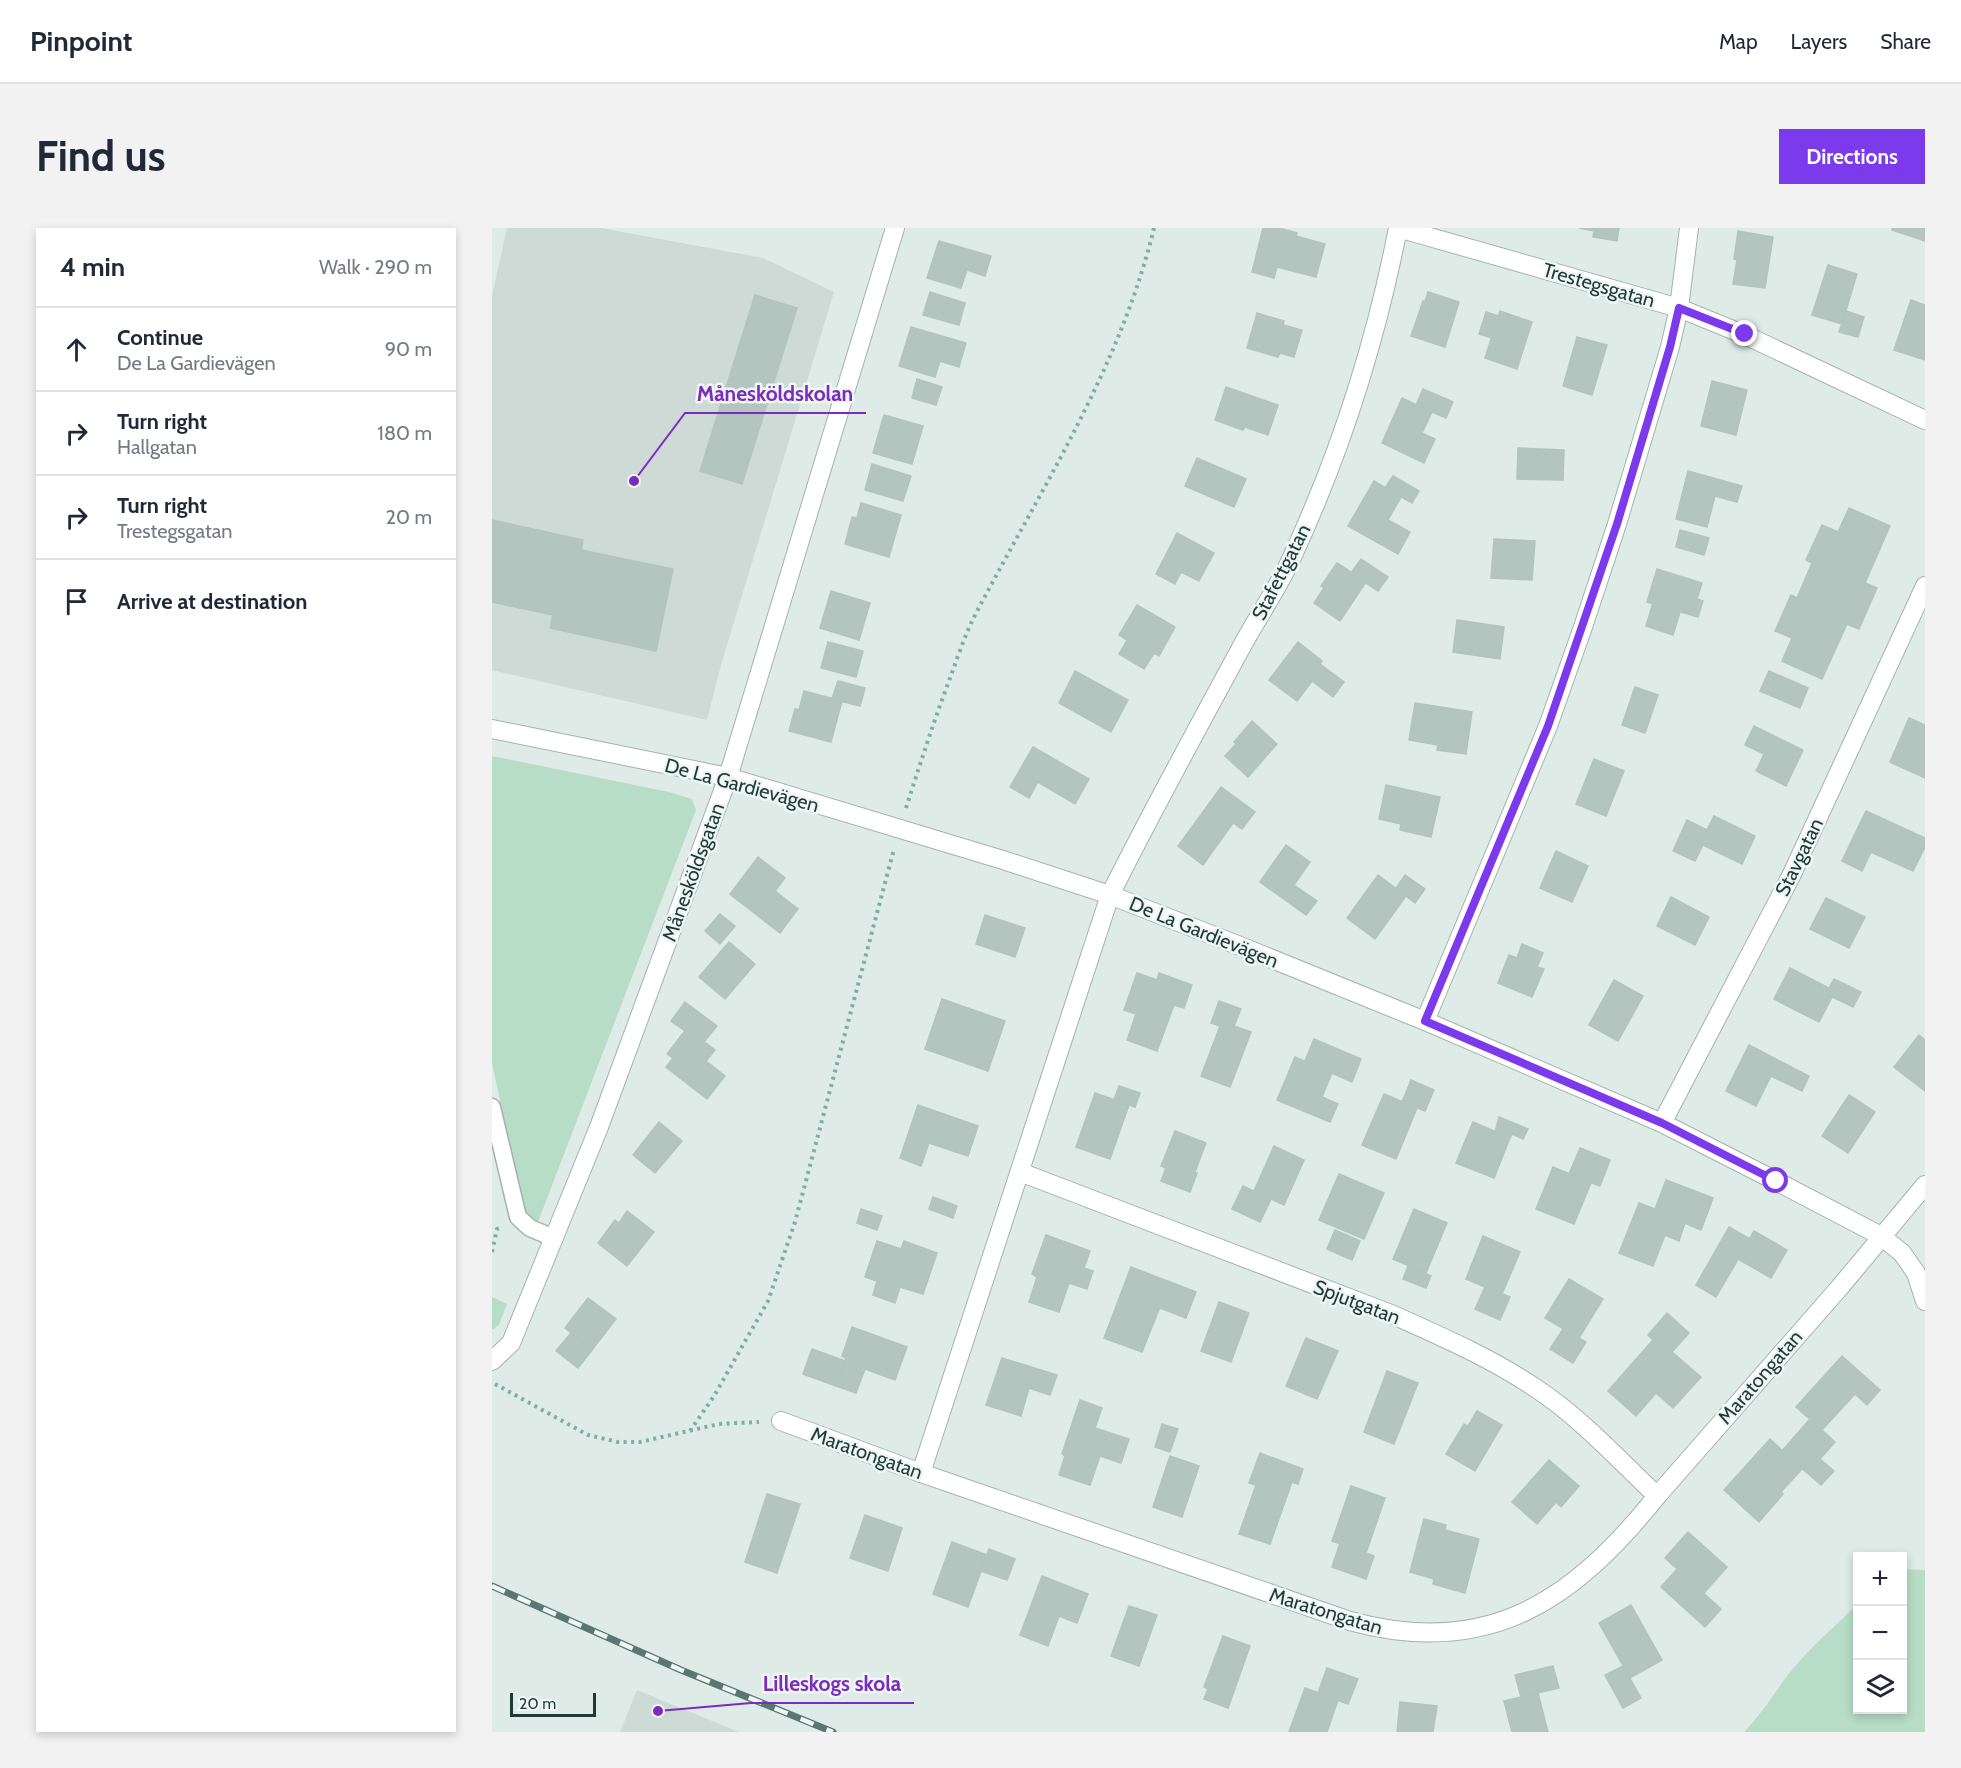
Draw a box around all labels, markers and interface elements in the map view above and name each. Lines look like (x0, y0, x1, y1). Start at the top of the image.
text: Pinpoint (30, 24, 132, 58)
text: Map (1719, 29, 1758, 54)
text: Layers (1791, 29, 1847, 54)
text: Share (1880, 29, 1931, 54)
button: Directions (1779, 129, 1925, 184)
text: Find us (36, 130, 165, 182)
text: 4 min (60, 251, 125, 283)
text: Walk · 290 m (319, 255, 432, 279)
street label: Trestegsgatan (1540, 258, 1658, 312)
route end (1731, 320, 1757, 346)
text: Continue (117, 324, 203, 351)
icon: ahead (60, 333, 93, 366)
text: 90 m (385, 337, 432, 361)
text: De La Gardievägen (117, 351, 276, 375)
callout: Månesköldskolan (685, 374, 866, 413)
text: Månesköldskolan (697, 381, 853, 406)
text: Turn right (117, 408, 207, 435)
icon: right (60, 417, 93, 450)
text: 180 m (377, 421, 432, 445)
text: Hallgatan (117, 435, 197, 459)
text: Turn right (117, 492, 207, 519)
icon: right (60, 501, 93, 534)
text: 20 m (386, 505, 432, 529)
text: Trestegsgatan (117, 519, 233, 543)
street label: Stafettgatan (1247, 520, 1315, 624)
icon: arrive (60, 585, 93, 618)
text: Arrive at destination (117, 588, 307, 615)
street label: De La Gardievägen (662, 753, 822, 817)
street label: Månesköldsgatan (657, 799, 729, 945)
street label: Stavgatan (1770, 814, 1828, 900)
street label: De La Gardievägen (1126, 891, 1282, 973)
route start (1762, 1167, 1788, 1193)
street label: Spjutgatan (1310, 1274, 1404, 1330)
street label: Maratongatan (1713, 1325, 1807, 1429)
street label: Maratongatan (808, 1422, 926, 1484)
map controls (1853, 1552, 1907, 1714)
button: + (1853, 1552, 1907, 1606)
street label: Maratongatan (1267, 1582, 1385, 1640)
button: − (1853, 1606, 1907, 1660)
button: layers (1853, 1660, 1907, 1714)
callout: Lilleskogs skola (751, 1664, 914, 1703)
text: Lilleskogs skola (763, 1671, 902, 1696)
scale bar (510, 1690, 596, 1718)
text: 20 m (519, 1694, 556, 1713)

